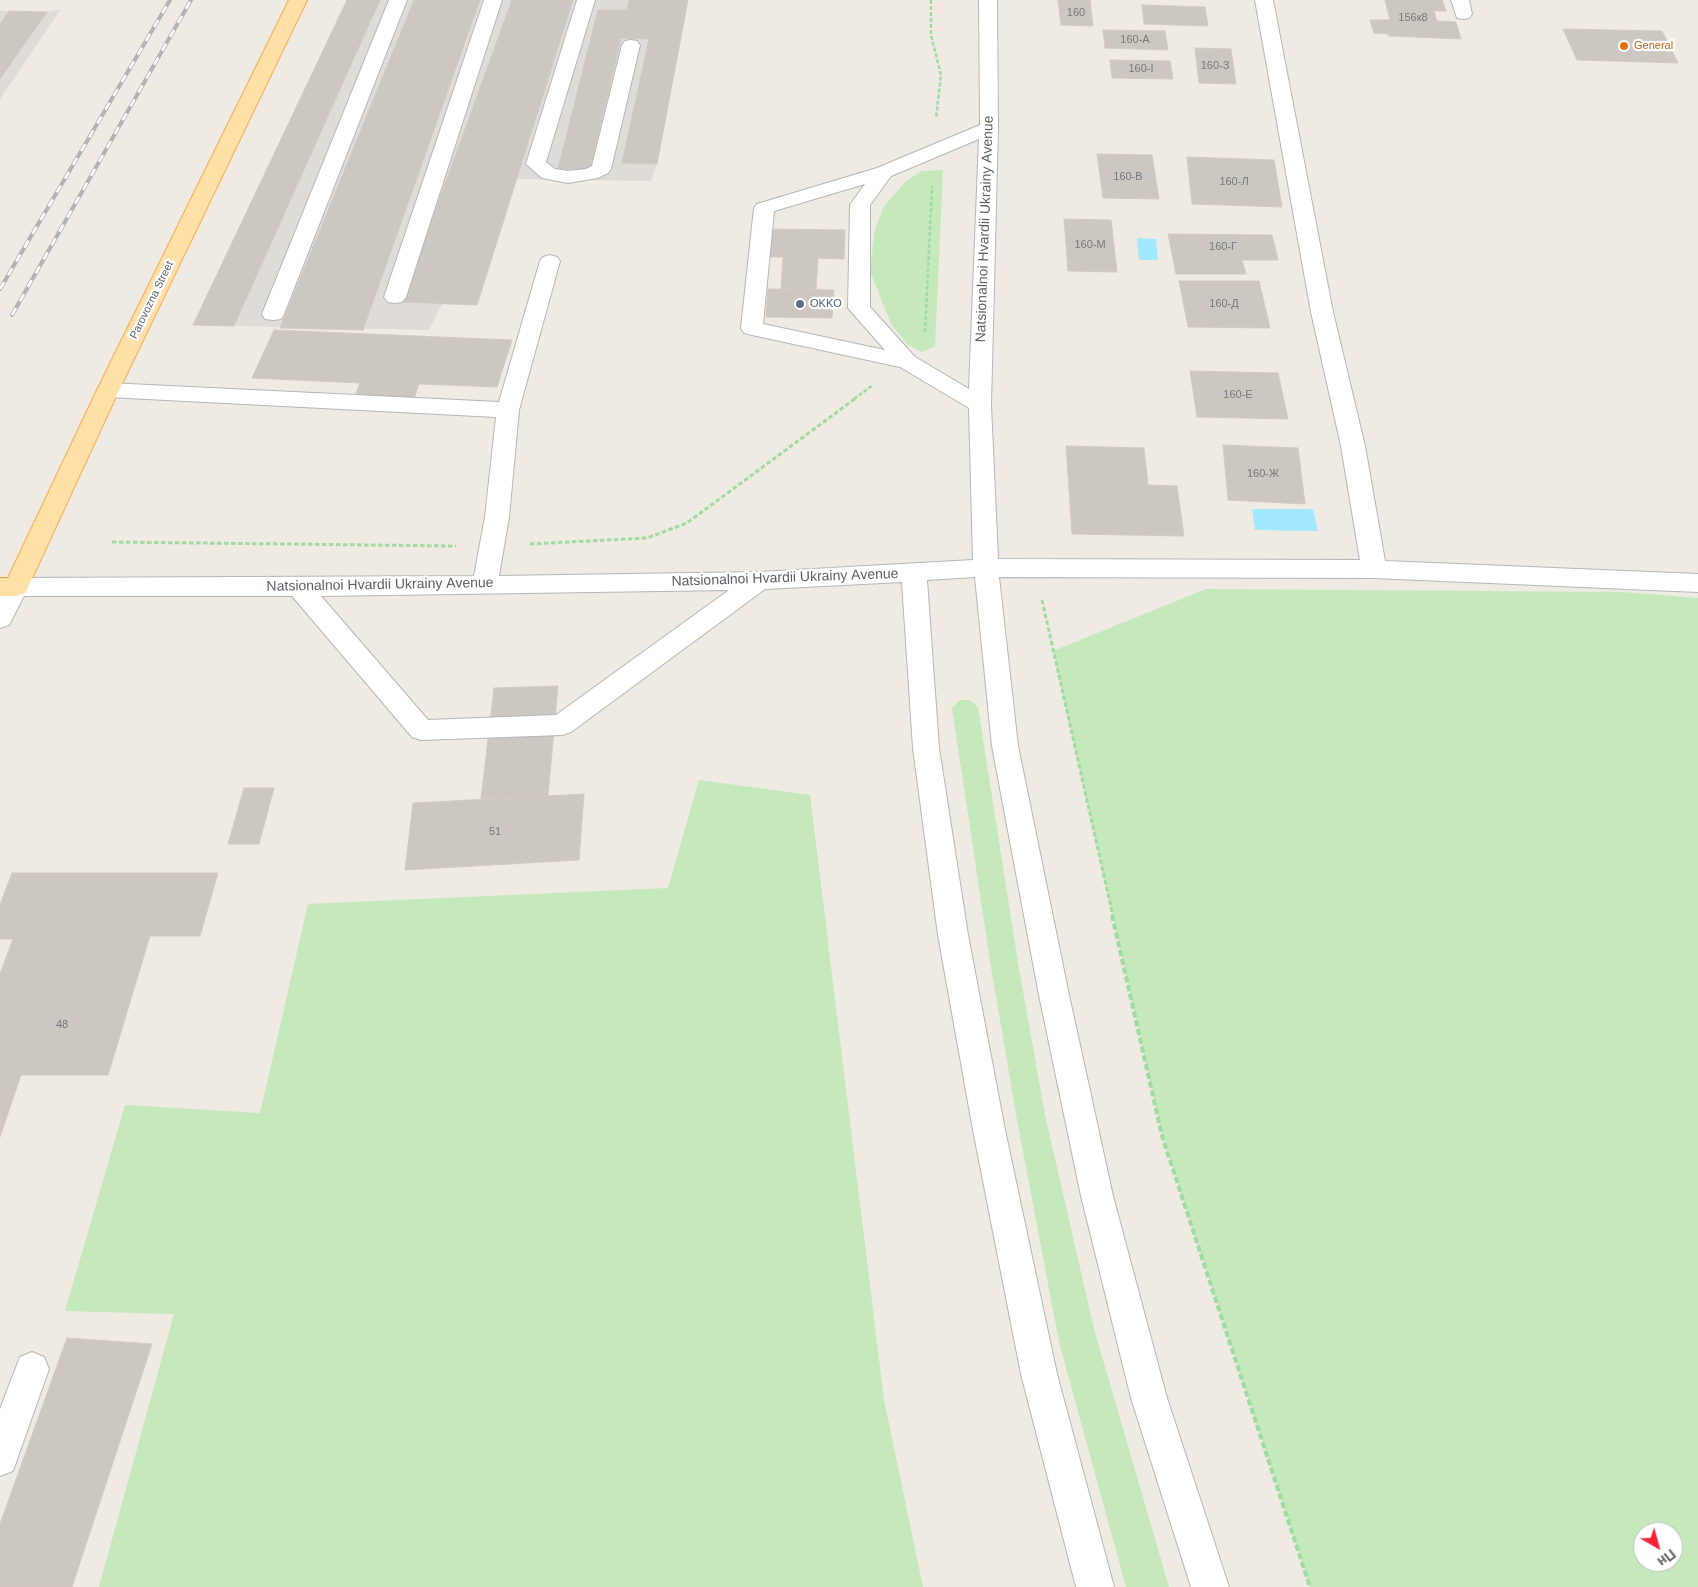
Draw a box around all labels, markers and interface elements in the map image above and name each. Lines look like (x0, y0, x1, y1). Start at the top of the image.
house number: 160 (1067, 6, 1085, 20)
house number: 156к8 (1398, 11, 1428, 25)
house number: 160-А (1120, 33, 1150, 47)
place label: General (1634, 39, 1673, 53)
marker: General (1618, 40, 1630, 52)
house number: 160-З (1201, 59, 1229, 73)
house number: 160-І (1128, 62, 1154, 76)
street label: Natsionalnoi Hvardii Ukrainy Avenue (973, 115, 997, 343)
house number: 160-В (1113, 170, 1143, 184)
house number: 160-Л (1219, 175, 1249, 189)
house number: 160-М (1074, 238, 1106, 252)
house number: 160-Г (1209, 240, 1237, 254)
street label: Parovozna Street (127, 259, 177, 341)
place label: OKKO (810, 297, 842, 311)
house number: 160-Д (1209, 297, 1239, 311)
marker: OKKO (794, 298, 806, 310)
house number: 160-Е (1223, 388, 1253, 402)
house number: 160-Ж (1247, 467, 1279, 481)
street label: Natsionalnoi Hvardii Ukrainy Avenue (671, 566, 899, 590)
street label: Natsionalnoi Hvardii Ukrainy Avenue (266, 575, 494, 595)
house number: 51 (489, 825, 501, 839)
house number: 48 (56, 1018, 68, 1032)
north arrow (1633, 1522, 1683, 1572)
text: Пн (1654, 1546, 1679, 1570)

